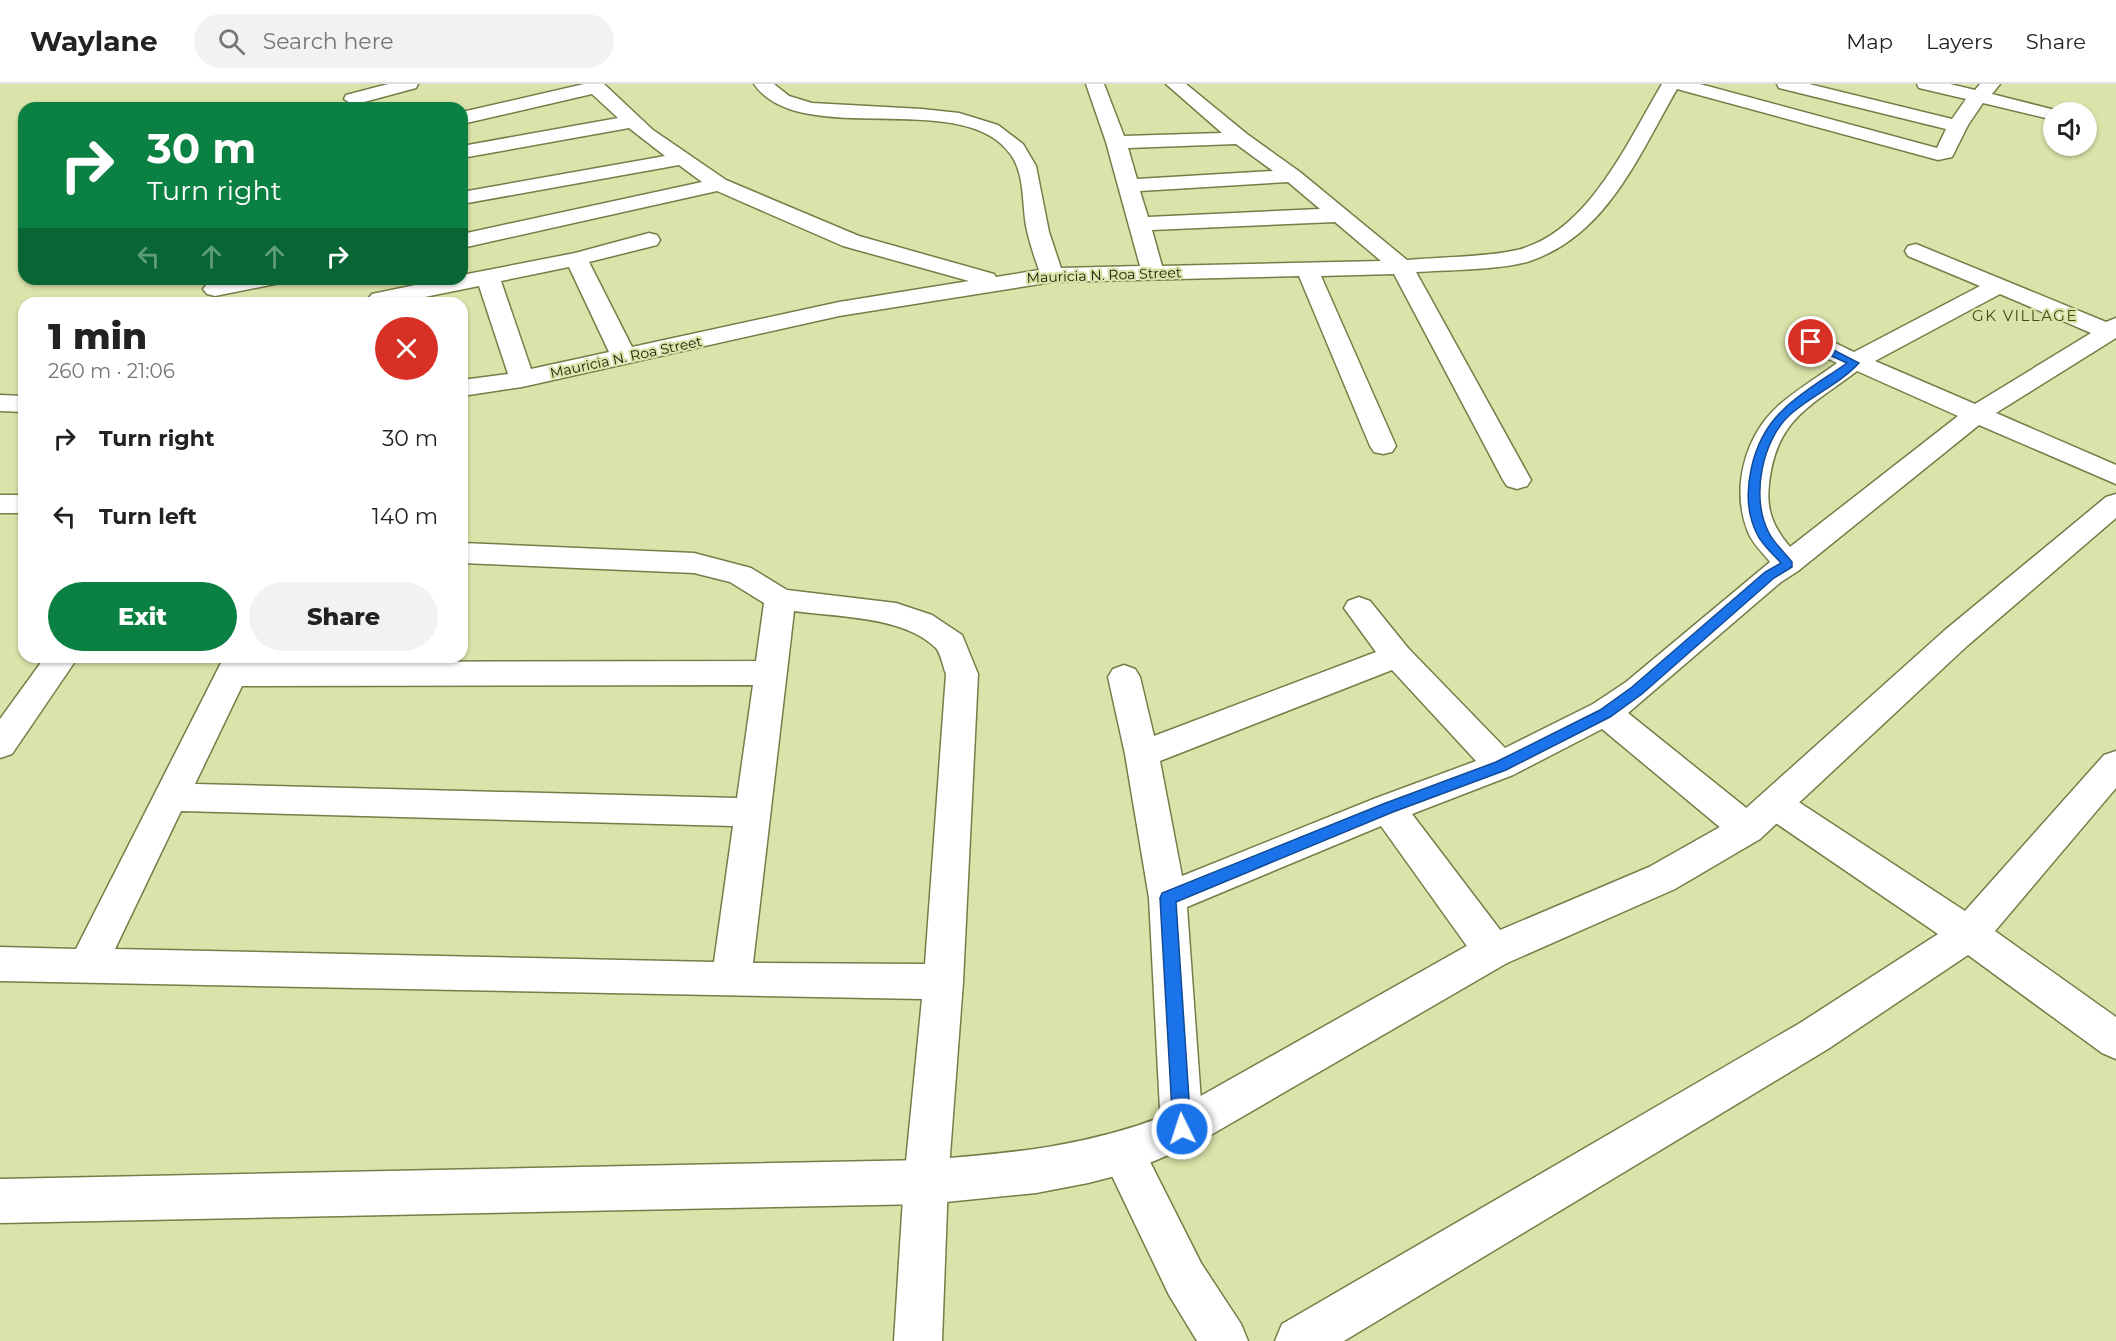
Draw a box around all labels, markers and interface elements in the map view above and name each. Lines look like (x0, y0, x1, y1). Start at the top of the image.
search box (194, 14, 614, 68)
text: Waylane (30, 24, 158, 58)
icon: search (215, 25, 248, 58)
text: Search here (263, 28, 393, 55)
text: Map (1846, 29, 1893, 54)
text: Layers (1926, 29, 1993, 54)
text: Share (2026, 29, 2086, 54)
map controls (2043, 102, 2097, 156)
button: sound (2043, 102, 2097, 156)
text: 30 m (147, 122, 256, 174)
icon: right (48, 126, 126, 204)
text: Turn right (147, 174, 282, 207)
icon: left (132, 240, 165, 273)
icon: ahead (195, 240, 228, 273)
icon: ahead (258, 240, 291, 273)
icon: right (321, 240, 354, 273)
street label: Mauricia N. Roa Street (1026, 263, 1182, 287)
district label: GK VILLAGE (1972, 306, 2078, 325)
text: 1 min (48, 314, 147, 358)
pin (1785, 316, 1836, 367)
button: close (375, 317, 438, 380)
icon: arrive (1794, 325, 1827, 358)
street label: Mauricia N. Roa Street (548, 332, 704, 382)
text: 260 m · 21:06 (48, 359, 175, 383)
icon: right (48, 422, 81, 455)
text: Turn right (99, 425, 214, 452)
text: 30 m (382, 425, 438, 452)
icon: left (48, 500, 81, 533)
text: Turn left (99, 503, 197, 530)
text: 140 m (372, 503, 438, 530)
button: Exit (48, 582, 237, 651)
button: Share (249, 582, 438, 651)
position arrow (1150, 1097, 1214, 1161)

